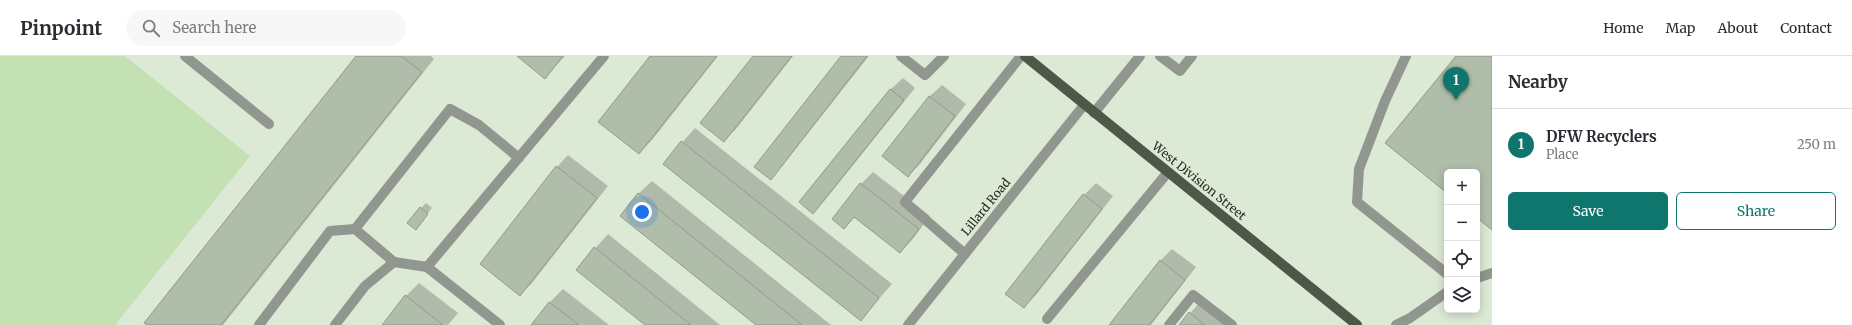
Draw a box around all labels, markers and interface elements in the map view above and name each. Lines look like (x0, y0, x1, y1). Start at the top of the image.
search box (126, 10, 406, 46)
text: Pinpoint (20, 16, 102, 40)
icon: search (140, 17, 162, 39)
text: Search here (172, 18, 256, 37)
text: Home (1603, 19, 1644, 37)
text: Map (1666, 19, 1695, 37)
text: About (1717, 19, 1758, 37)
text: Contact (1780, 19, 1832, 37)
pin: 1 (1443, 67, 1469, 100)
text: Nearby (1508, 71, 1568, 93)
text: DFW Recyclers (1546, 127, 1657, 146)
text: 1 (1518, 136, 1524, 153)
text: 250 m (1797, 136, 1836, 153)
street label: West Division Street (1149, 138, 1249, 223)
text: Place (1546, 146, 1579, 163)
map controls (1444, 169, 1480, 313)
button: + (1444, 169, 1480, 205)
street label: Lillard Road (958, 175, 1013, 238)
button: Save (1508, 192, 1668, 230)
button: Share (1676, 192, 1836, 230)
your location (632, 202, 652, 222)
button: − (1444, 205, 1480, 241)
button: locate (1444, 241, 1480, 277)
button: layers (1444, 277, 1480, 313)

